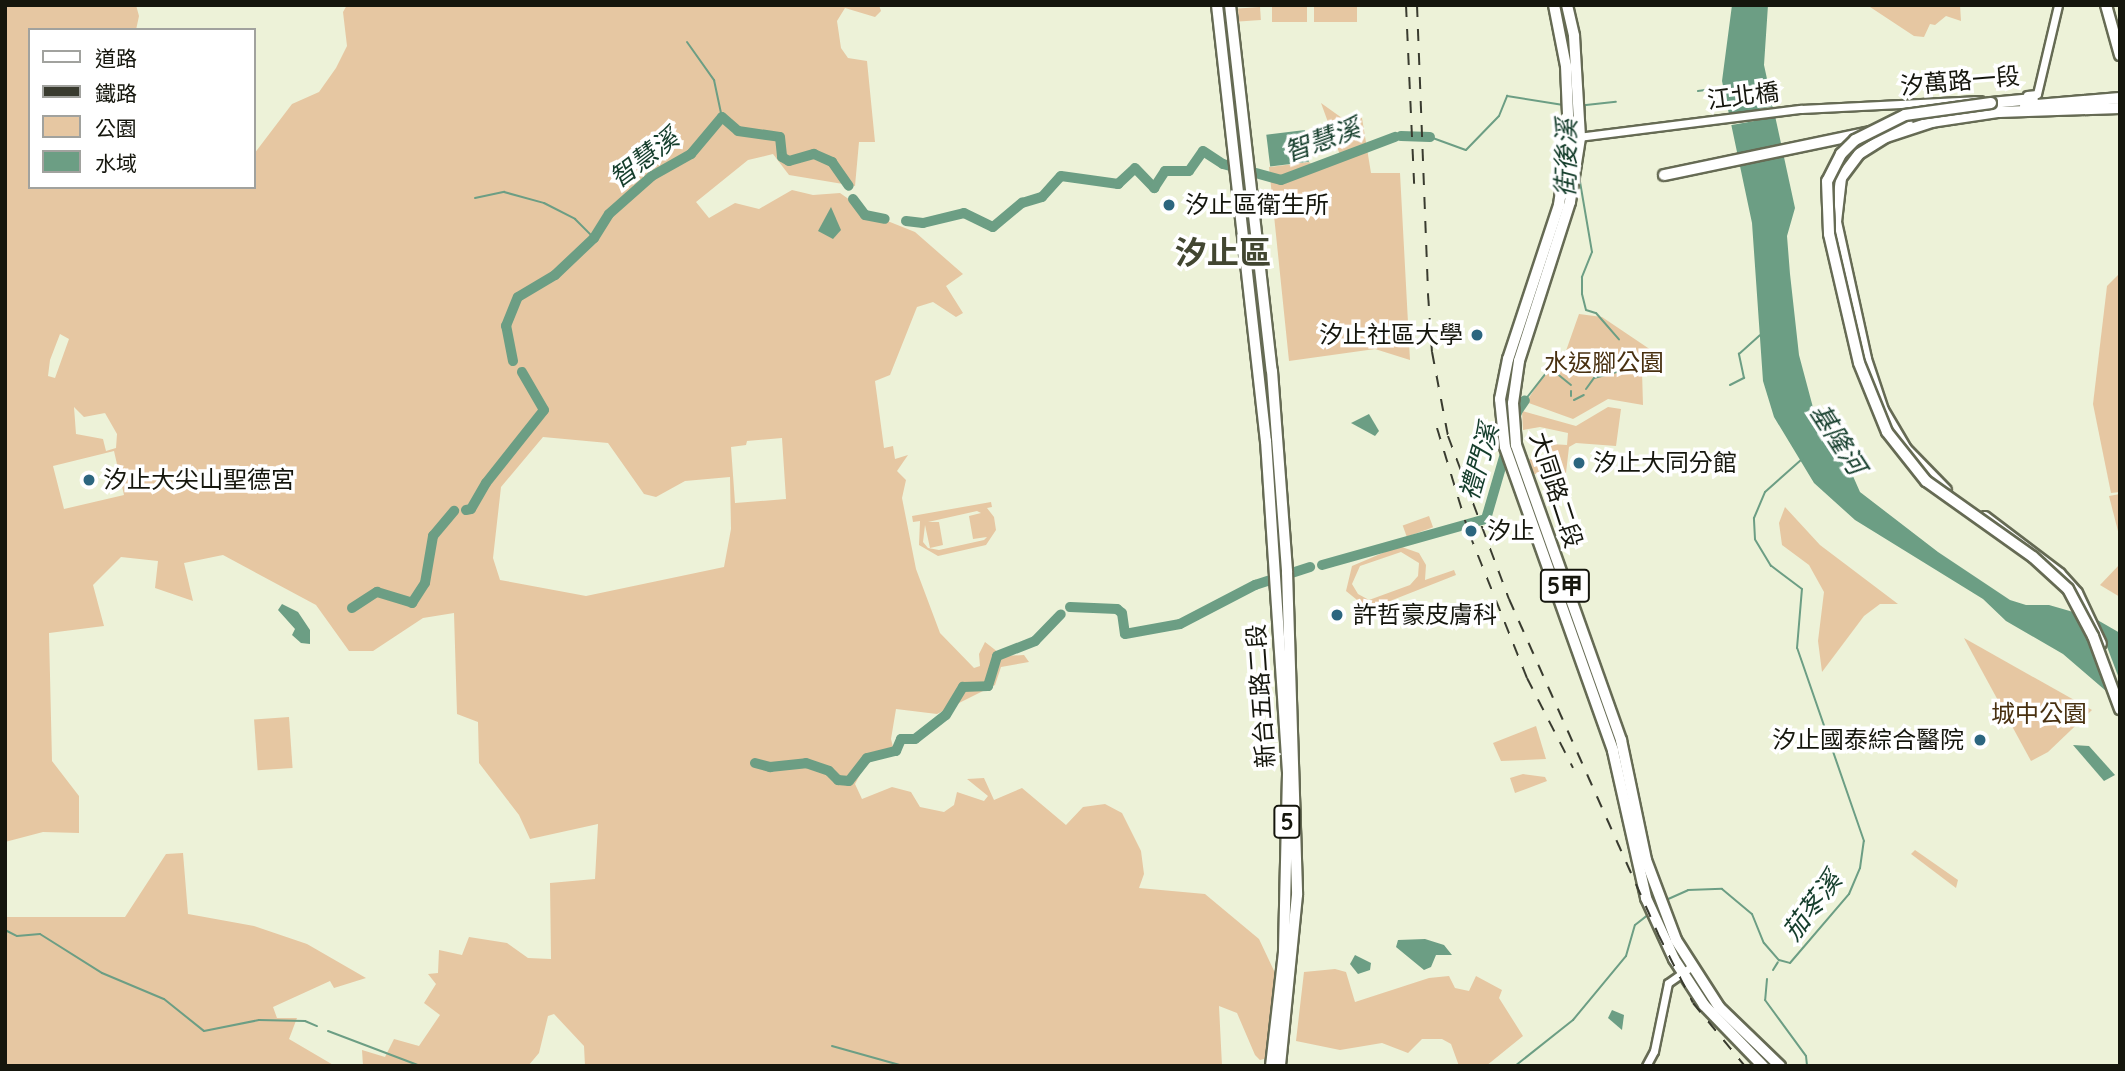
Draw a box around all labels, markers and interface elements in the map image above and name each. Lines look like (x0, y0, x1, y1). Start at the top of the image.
legend (28, 28, 256, 189)
text: 道路 (95, 45, 137, 71)
street label: 汐萬路一段 (1899, 61, 2021, 101)
street label: 江北橋 (1706, 77, 1780, 115)
text: 鐵路 (95, 80, 137, 106)
water label: 智慧溪 (1280, 112, 1364, 168)
text: 公園 (95, 115, 137, 141)
water label: 街後溪 (1550, 119, 1582, 197)
water label: 智慧溪 (603, 122, 685, 194)
text: 水域 (95, 150, 137, 176)
place label: 汐止區衛生所 (1185, 191, 1329, 219)
marker: 汐止區衛生所 (1159, 195, 1179, 215)
district label: 汐止區 (1175, 233, 1271, 271)
place label: 汐止社區大學 (1319, 321, 1463, 349)
marker: 汐止社區大學 (1469, 327, 1485, 343)
park label: 水返腳公園 (1544, 349, 1664, 377)
water label: 基隆河 (1804, 398, 1872, 480)
water label: 禮門溪 (1453, 420, 1505, 504)
street label: 大同路二段 (1524, 428, 1588, 552)
place label: 汐止大同分館 (1593, 449, 1737, 477)
marker: 汐止大同分館 (1571, 455, 1587, 471)
place label: 汐止大尖山聖德宮 (103, 466, 295, 494)
marker: 汐止大尖山聖德宮 (81, 472, 97, 488)
place label: 汐止 (1487, 517, 1535, 545)
marker: 汐止 (1461, 521, 1481, 541)
road number: 5甲 (1539, 566, 1591, 606)
place label: 許哲豪皮膚科 (1353, 601, 1497, 629)
marker: 許哲豪皮膚科 (1327, 605, 1347, 625)
street label: 新台五路二段 (1242, 623, 1280, 769)
park label: 城中公園 (1991, 700, 2087, 728)
place label: 汐止國泰綜合醫院 (1772, 726, 1964, 754)
marker: 汐止國泰綜合醫院 (1970, 730, 1990, 750)
road number: 5 (1273, 802, 1301, 842)
water label: 茄苳溪 (1776, 865, 1848, 947)

